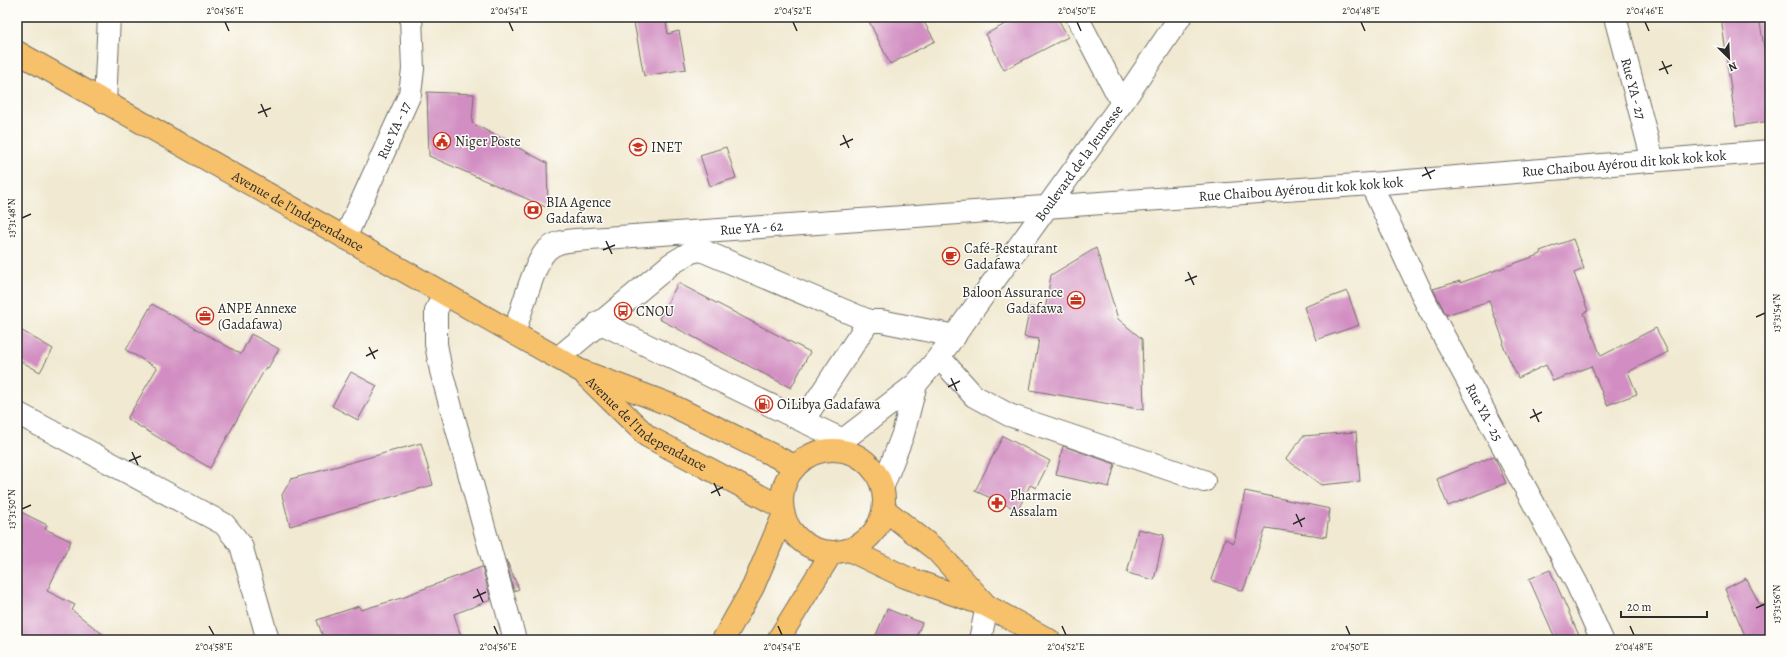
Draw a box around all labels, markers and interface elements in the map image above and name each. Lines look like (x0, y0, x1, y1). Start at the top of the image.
text: 2°04'56"E (206, 4, 244, 17)
text: 2°04'54"E (490, 4, 528, 17)
text: 2°04'52"E (774, 4, 812, 17)
text: 2°04'50"E (1058, 4, 1096, 17)
text: 2°04'48"E (1342, 4, 1380, 17)
text: 2°04'46"E (1626, 4, 1664, 17)
north arrow (1709, 38, 1749, 78)
street label: Rue YA - 27 (1616, 56, 1651, 122)
text: N (1726, 58, 1740, 75)
street label: Rue YA - 17 (373, 99, 415, 162)
street label: Boulevard de la Jeunesse (1031, 101, 1128, 225)
public building icon: Niger Poste (432, 131, 452, 151)
place label: Niger Poste (455, 132, 521, 151)
school or university icon: INET (628, 137, 648, 157)
place label: INET (651, 138, 682, 157)
street label: Rue Chaibou Ayérou dit kok kok kok (1521, 146, 1727, 181)
street label: Avenue de l'Independance (228, 166, 367, 256)
street label: Rue Chaibou Ayérou dit kok kok kok (1198, 172, 1404, 206)
place label: BIA Agence Gadafawa (546, 193, 611, 228)
text: 13°31'48"N (5, 198, 18, 238)
bank icon: BIA Agence Gadafawa (523, 200, 543, 220)
street label: Rue YA - 62 (719, 216, 784, 240)
place label: Café-Restaurant Gadafawa (964, 239, 1058, 274)
cafe icon: Café-Restaurant Gadafawa (941, 246, 961, 266)
place label: Baloon Assurance Gadafawa (962, 283, 1063, 318)
office icon: Baloon Assurance Gadafawa (1066, 290, 1086, 310)
text: 13°31'54"N (1770, 294, 1783, 332)
place label: ANPE Annexe (Gadafawa) (217, 299, 297, 334)
bus stop icon: CNOU (613, 301, 633, 321)
place label: CNOU (636, 302, 675, 321)
office icon: ANPE Annexe (Gadafawa) (195, 306, 215, 326)
street label: Avenue de l'Independance (581, 371, 710, 476)
street label: Rue YA - 25 (1461, 380, 1507, 445)
fuel station icon: OiLibya Gadafawa (754, 394, 774, 414)
place label: OiLibya Gadafawa (777, 395, 881, 414)
place label: Pharmacie Assalam (1009, 486, 1071, 521)
text: 13°31'50"N (5, 489, 18, 529)
pharmacy icon: Pharmacie Assalam (987, 493, 1007, 513)
text: 13°31'56"N (1770, 584, 1783, 624)
scale bar (1621, 593, 1707, 619)
text: 20 m (1627, 599, 1651, 615)
text: 2°04'58"E (195, 640, 233, 653)
text: 2°04'56"E (479, 640, 517, 653)
text: 2°04'54"E (763, 640, 801, 653)
text: 2°04'52"E (1047, 640, 1085, 653)
text: 2°04'50"E (1331, 640, 1369, 653)
text: 2°04'48"E (1615, 640, 1653, 653)

